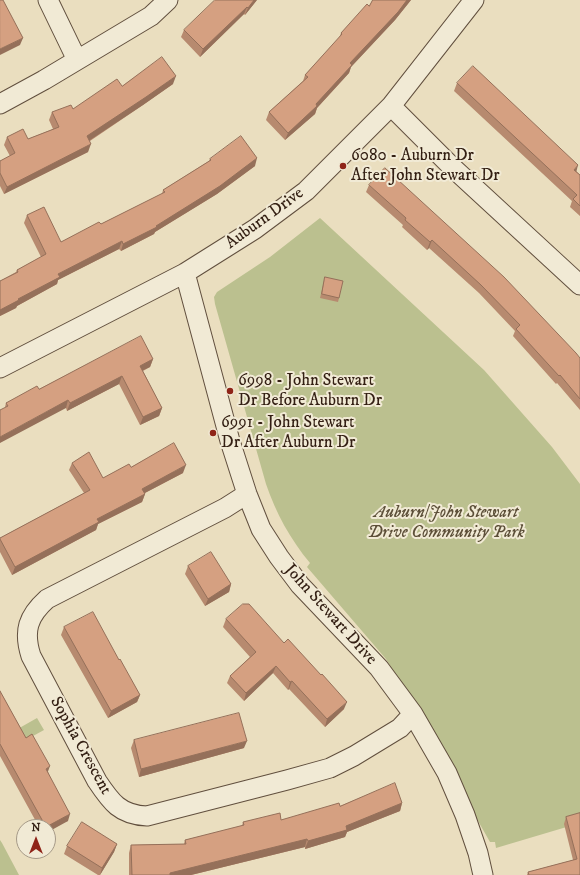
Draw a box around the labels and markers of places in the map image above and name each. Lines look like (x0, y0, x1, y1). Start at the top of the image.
place label: 6080 - Auburn Dr After John Stewart Dr (351, 146, 500, 186)
marker: 6080 - Auburn Dr After John Stewart Dr (338, 161, 348, 171)
place label: 6998 - John Stewart Dr Before Auburn Dr (238, 371, 382, 411)
marker: 6998 - John Stewart Dr Before Auburn Dr (225, 386, 235, 396)
place label: 6991 - John Stewart Dr After Auburn Dr (221, 413, 355, 453)
marker: 6991 - John Stewart Dr After Auburn Dr (208, 428, 218, 438)

